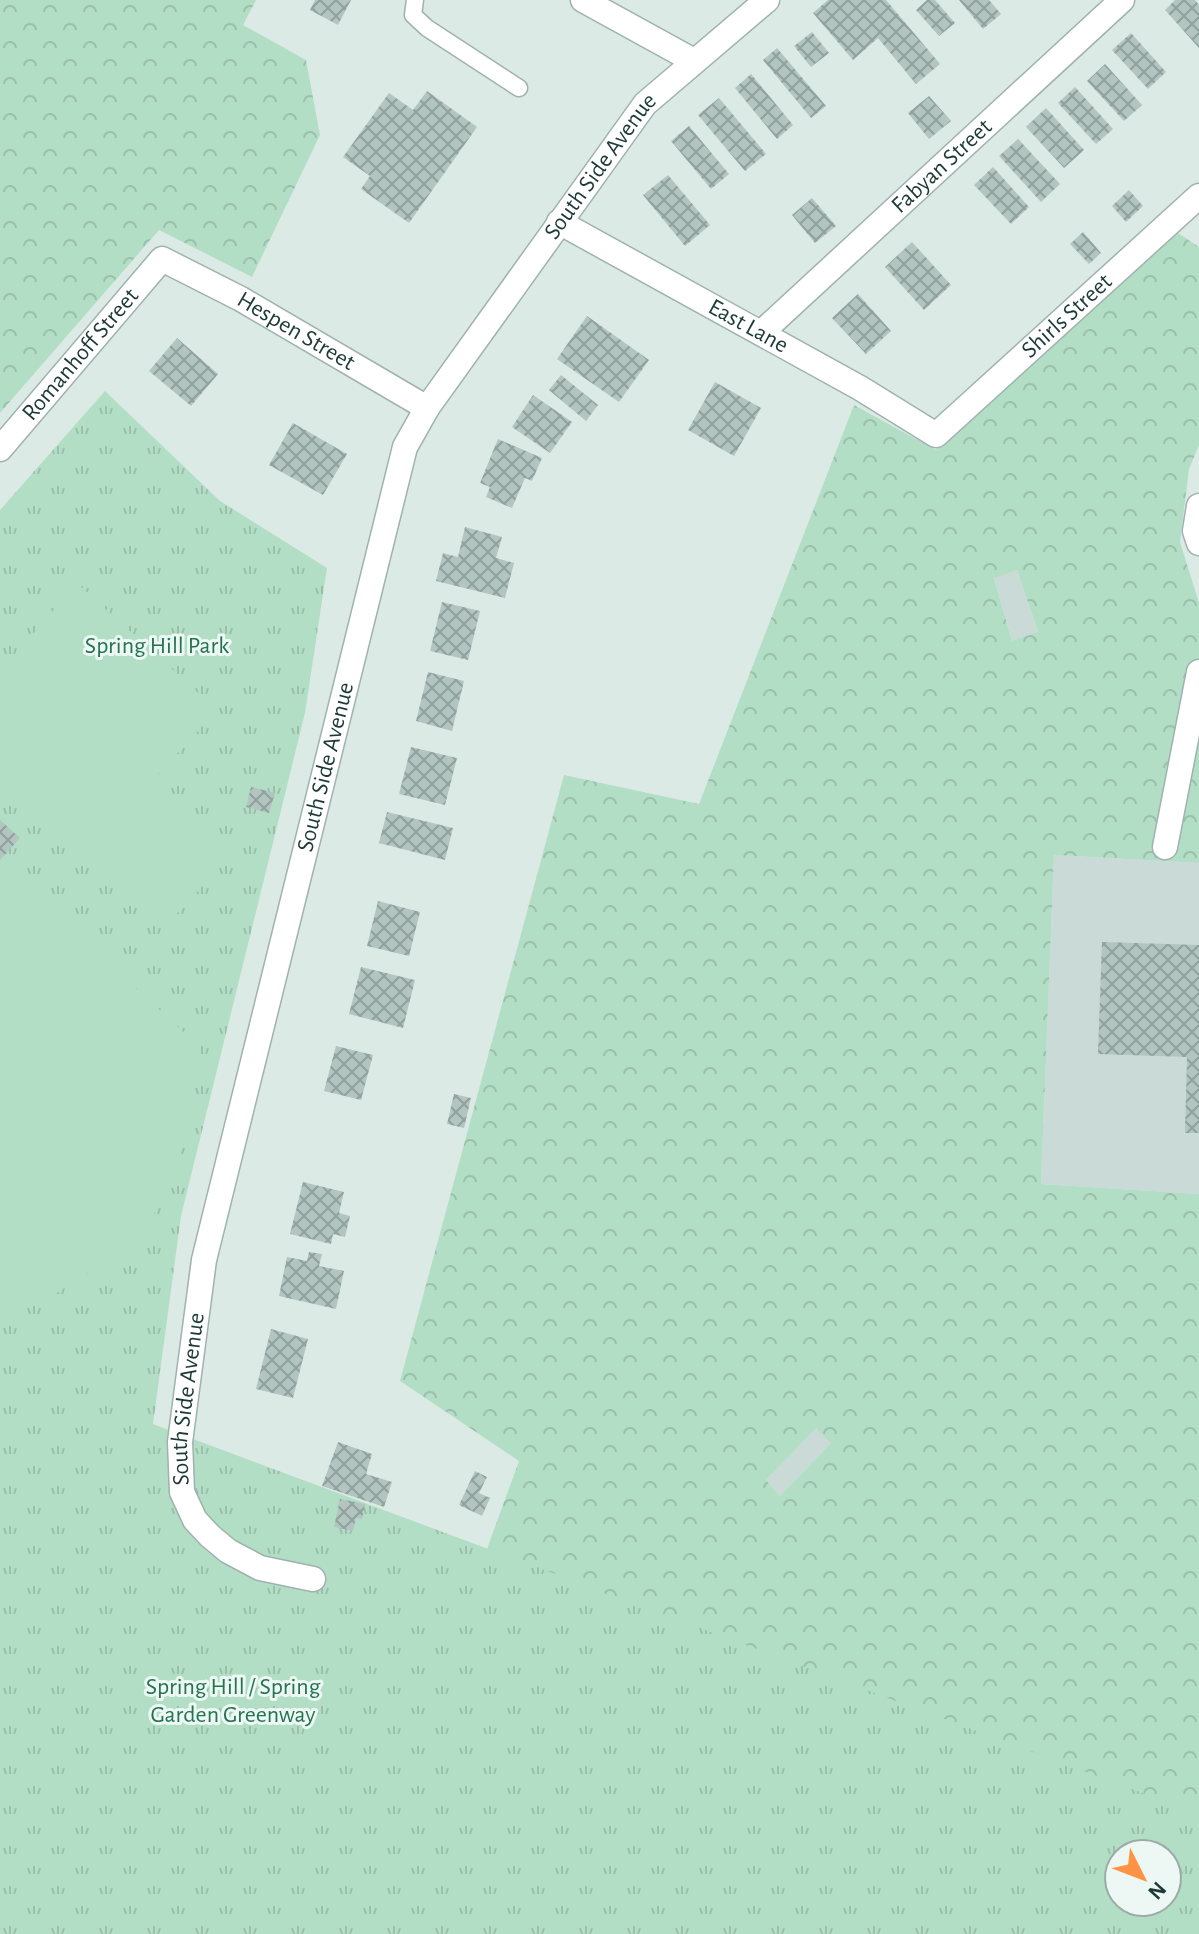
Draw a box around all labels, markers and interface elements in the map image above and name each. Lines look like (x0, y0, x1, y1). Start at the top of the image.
street label: South Side Avenue (540, 88, 661, 244)
street label: Fabyan Street (887, 114, 997, 218)
street label: Shirls Street (1017, 269, 1117, 363)
street label: Romanhoff Street (18, 284, 143, 425)
street label: Hespen Street (233, 287, 359, 375)
street label: East Lane (704, 295, 792, 358)
park label: Spring Hill Park (85, 634, 229, 658)
street label: South Side Avenue (293, 680, 358, 854)
street label: South Side Avenue (168, 1311, 209, 1486)
park label: Spring Hill / Spring Garden Greenway (146, 1675, 321, 1727)
north arrow (1103, 1838, 1183, 1918)
text: N (1144, 1878, 1170, 1904)

